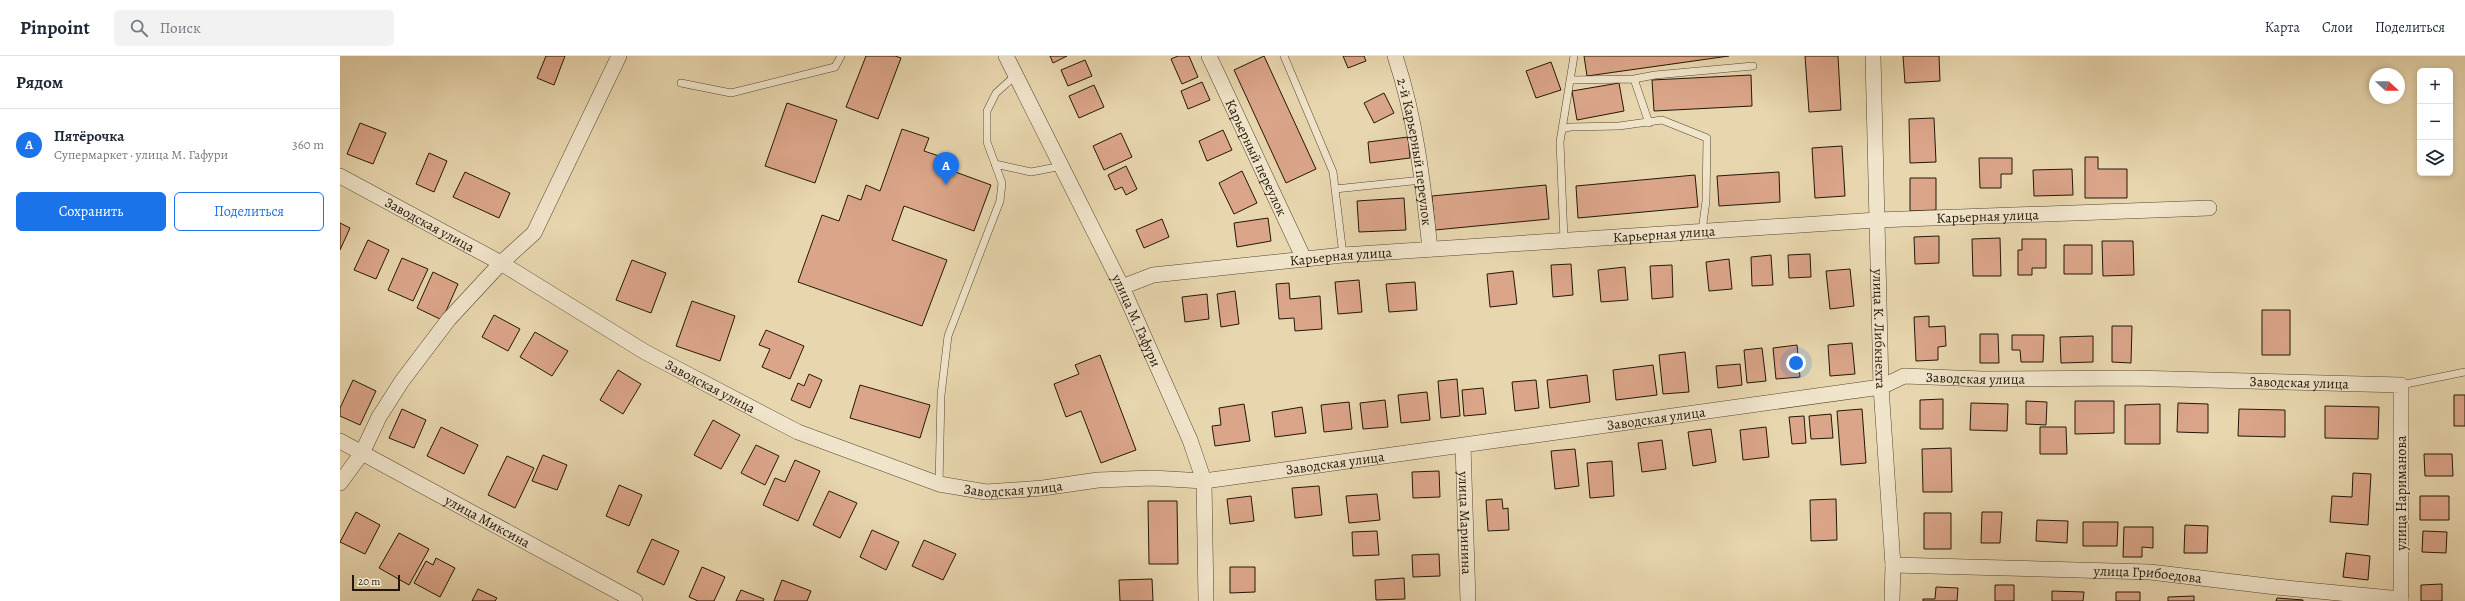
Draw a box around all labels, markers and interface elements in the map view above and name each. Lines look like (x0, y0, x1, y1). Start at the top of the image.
search box (114, 10, 394, 46)
text: Pinpoint (20, 15, 90, 41)
icon: search (128, 17, 150, 39)
text: Поиск (160, 18, 201, 38)
text: Карта (2265, 18, 2300, 37)
text: Слои (2322, 18, 2353, 37)
text: Поделиться (2375, 18, 2445, 37)
north arrow (2369, 68, 2405, 104)
map controls (2417, 68, 2453, 176)
button: + (2417, 68, 2453, 104)
text: Рядом (16, 71, 63, 94)
street label: 2-й Карьерный переулок (1393, 76, 1437, 226)
street label: Карьерный переулок (1221, 96, 1292, 219)
button: − (2417, 104, 2453, 140)
text: Пятёрочка (54, 126, 124, 146)
text: A (25, 136, 33, 153)
text: 360 m (292, 136, 324, 153)
button: layers (2417, 140, 2453, 176)
text: Супермаркет · улица М. Гафури (54, 146, 228, 163)
pin: A (933, 152, 959, 185)
button: Сохранить (16, 192, 166, 231)
button: Поделиться (174, 192, 324, 231)
street label: Заводская улица (382, 193, 478, 257)
street label: Карьерная улица (1936, 205, 2040, 227)
street label: Карьерная улица (1612, 221, 1716, 247)
street label: Карьерная улица (1289, 242, 1393, 270)
street label: улица К. Либкнехта (1869, 268, 1891, 390)
street label: улица М. Гафури (1107, 270, 1166, 370)
your location (1786, 353, 1806, 373)
street label: Заводская улица (662, 355, 759, 418)
street label: Заводская улица (1925, 367, 2025, 389)
street label: Заводская улица (2249, 372, 2350, 393)
street label: Заводская улица (1605, 402, 1707, 434)
street label: улица Нариманова (2392, 435, 2411, 551)
street label: Заводская улица (1284, 446, 1386, 479)
street label: улица Маринина (1454, 470, 1477, 575)
street label: Заводская улица (962, 476, 1064, 502)
street label: улица Миксина (441, 490, 534, 552)
street label: улица Грибоедова (2092, 561, 2203, 588)
scale bar (352, 573, 400, 592)
text: 20 m (358, 574, 380, 589)

